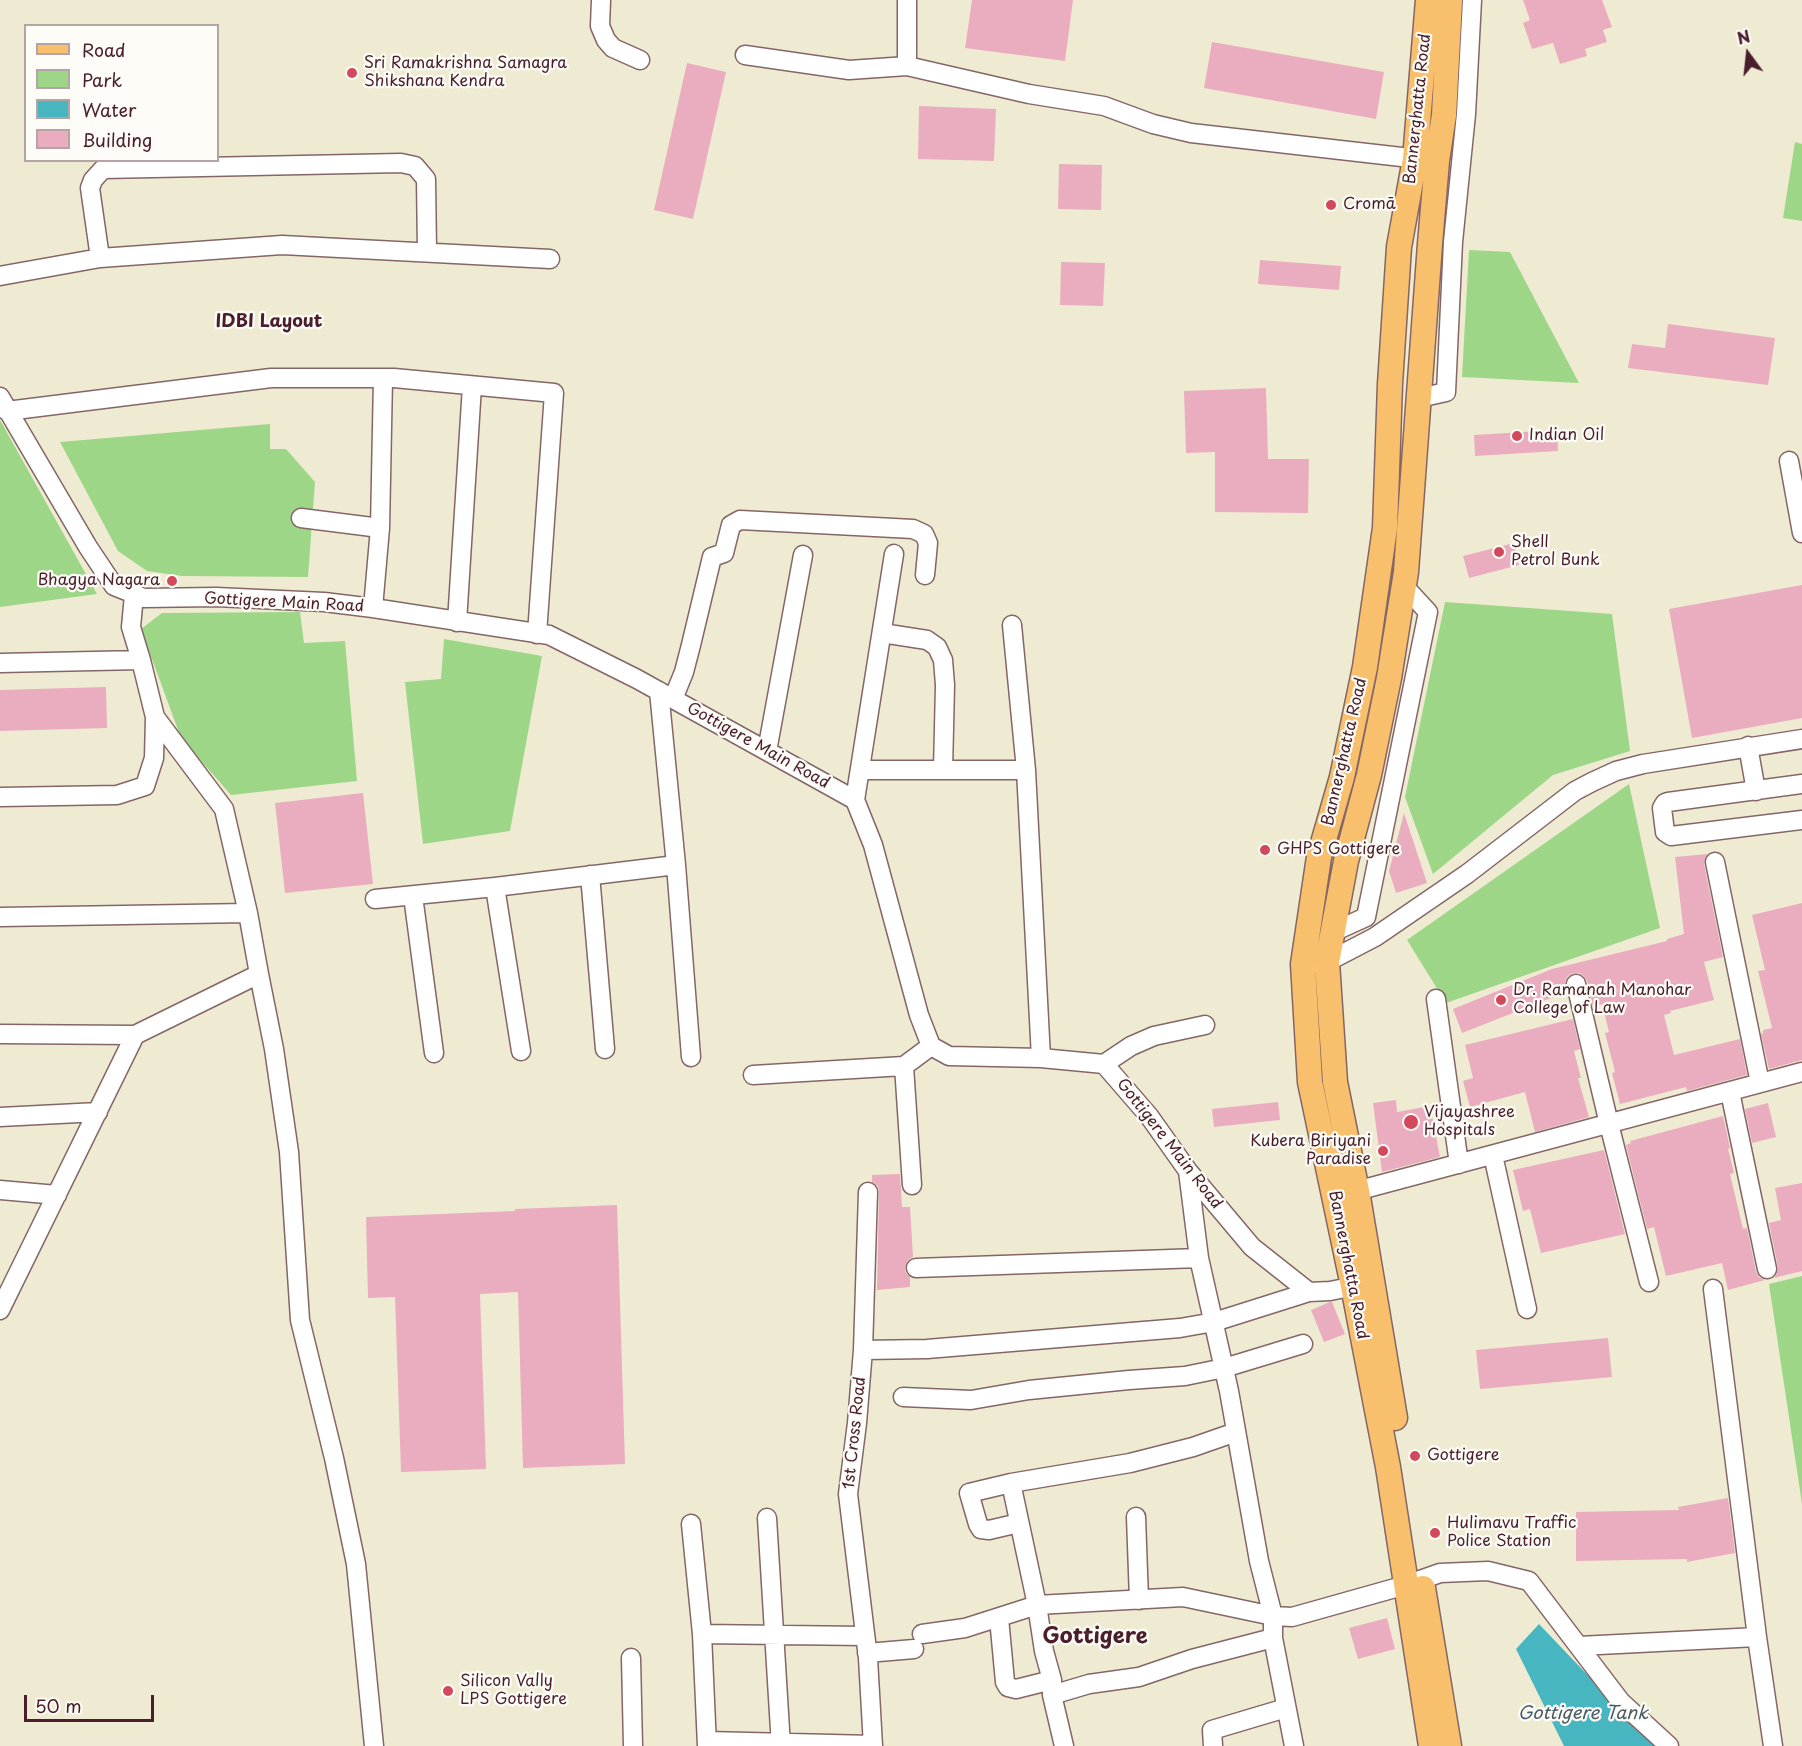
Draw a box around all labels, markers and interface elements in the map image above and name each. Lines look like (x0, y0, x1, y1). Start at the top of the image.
text: N (1734, 23, 1753, 50)
legend (24, 24, 219, 162)
north arrow (1718, 24, 1778, 84)
street label: Bannerghatta Road (1401, 33, 1435, 185)
text: Road (82, 36, 126, 63)
place label: Sri Ramakrishna Samagra Shikshana Kendra (364, 54, 567, 92)
text: Park (82, 66, 122, 93)
marker: Sri Ramakrishna Samagra Shikshana Kendra (345, 66, 359, 80)
text: Water (82, 96, 136, 123)
text: Building (82, 126, 152, 153)
place label: Cromā (1343, 195, 1396, 215)
marker: Cromā (1324, 198, 1338, 212)
district label: IDBI Layout (216, 311, 322, 333)
place label: Indian Oil (1529, 426, 1604, 446)
marker: Indian Oil (1510, 429, 1524, 443)
place label: Shell Petrol Bunk (1511, 533, 1600, 571)
marker: Shell Petrol Bunk (1492, 545, 1506, 559)
place label: Bhagya Nagara (38, 571, 160, 591)
marker: Bhagya Nagara (165, 574, 179, 588)
street label: Gottigere Main Road (204, 589, 364, 617)
street label: Bannerghatta Road (1319, 676, 1371, 828)
street label: Gottigere Main Road (683, 699, 833, 793)
place label: GHPS Gottigere (1277, 840, 1400, 860)
marker: GHPS Gottigere (1258, 843, 1272, 857)
place label: Dr. Ramanah Manohar College of Law (1513, 981, 1691, 1019)
marker: Dr. Ramanah Manohar College of Law (1494, 993, 1508, 1007)
street label: Gottigere Main Road (1112, 1075, 1226, 1213)
place label: Vijayashree Hospitals (1424, 1103, 1515, 1141)
marker: Vijayashree Hospitals (1402, 1113, 1420, 1131)
place label: Kubera Biriyani Paradise (1250, 1132, 1371, 1170)
marker: Kubera Biriyani Paradise (1376, 1144, 1390, 1158)
street label: Bannerghatta Road (1324, 1189, 1372, 1341)
street label: 1st Cross Road (840, 1376, 870, 1490)
place label: Gottigere (1427, 1446, 1499, 1466)
marker: Gottigere (1408, 1449, 1422, 1463)
place label: Hulimavu Traffic Police Station (1447, 1514, 1576, 1552)
marker: Hulimavu Traffic Police Station (1428, 1526, 1442, 1540)
district label: Gottigere (1042, 1624, 1148, 1650)
place label: Silicon Vally LPS Gottigere (460, 1672, 567, 1710)
scale bar (27, 1683, 158, 1721)
marker: Silicon Vally LPS Gottigere (441, 1684, 455, 1698)
text: 50 m (35, 1692, 82, 1719)
water label: Gottigere Tank (1518, 1703, 1648, 1725)

